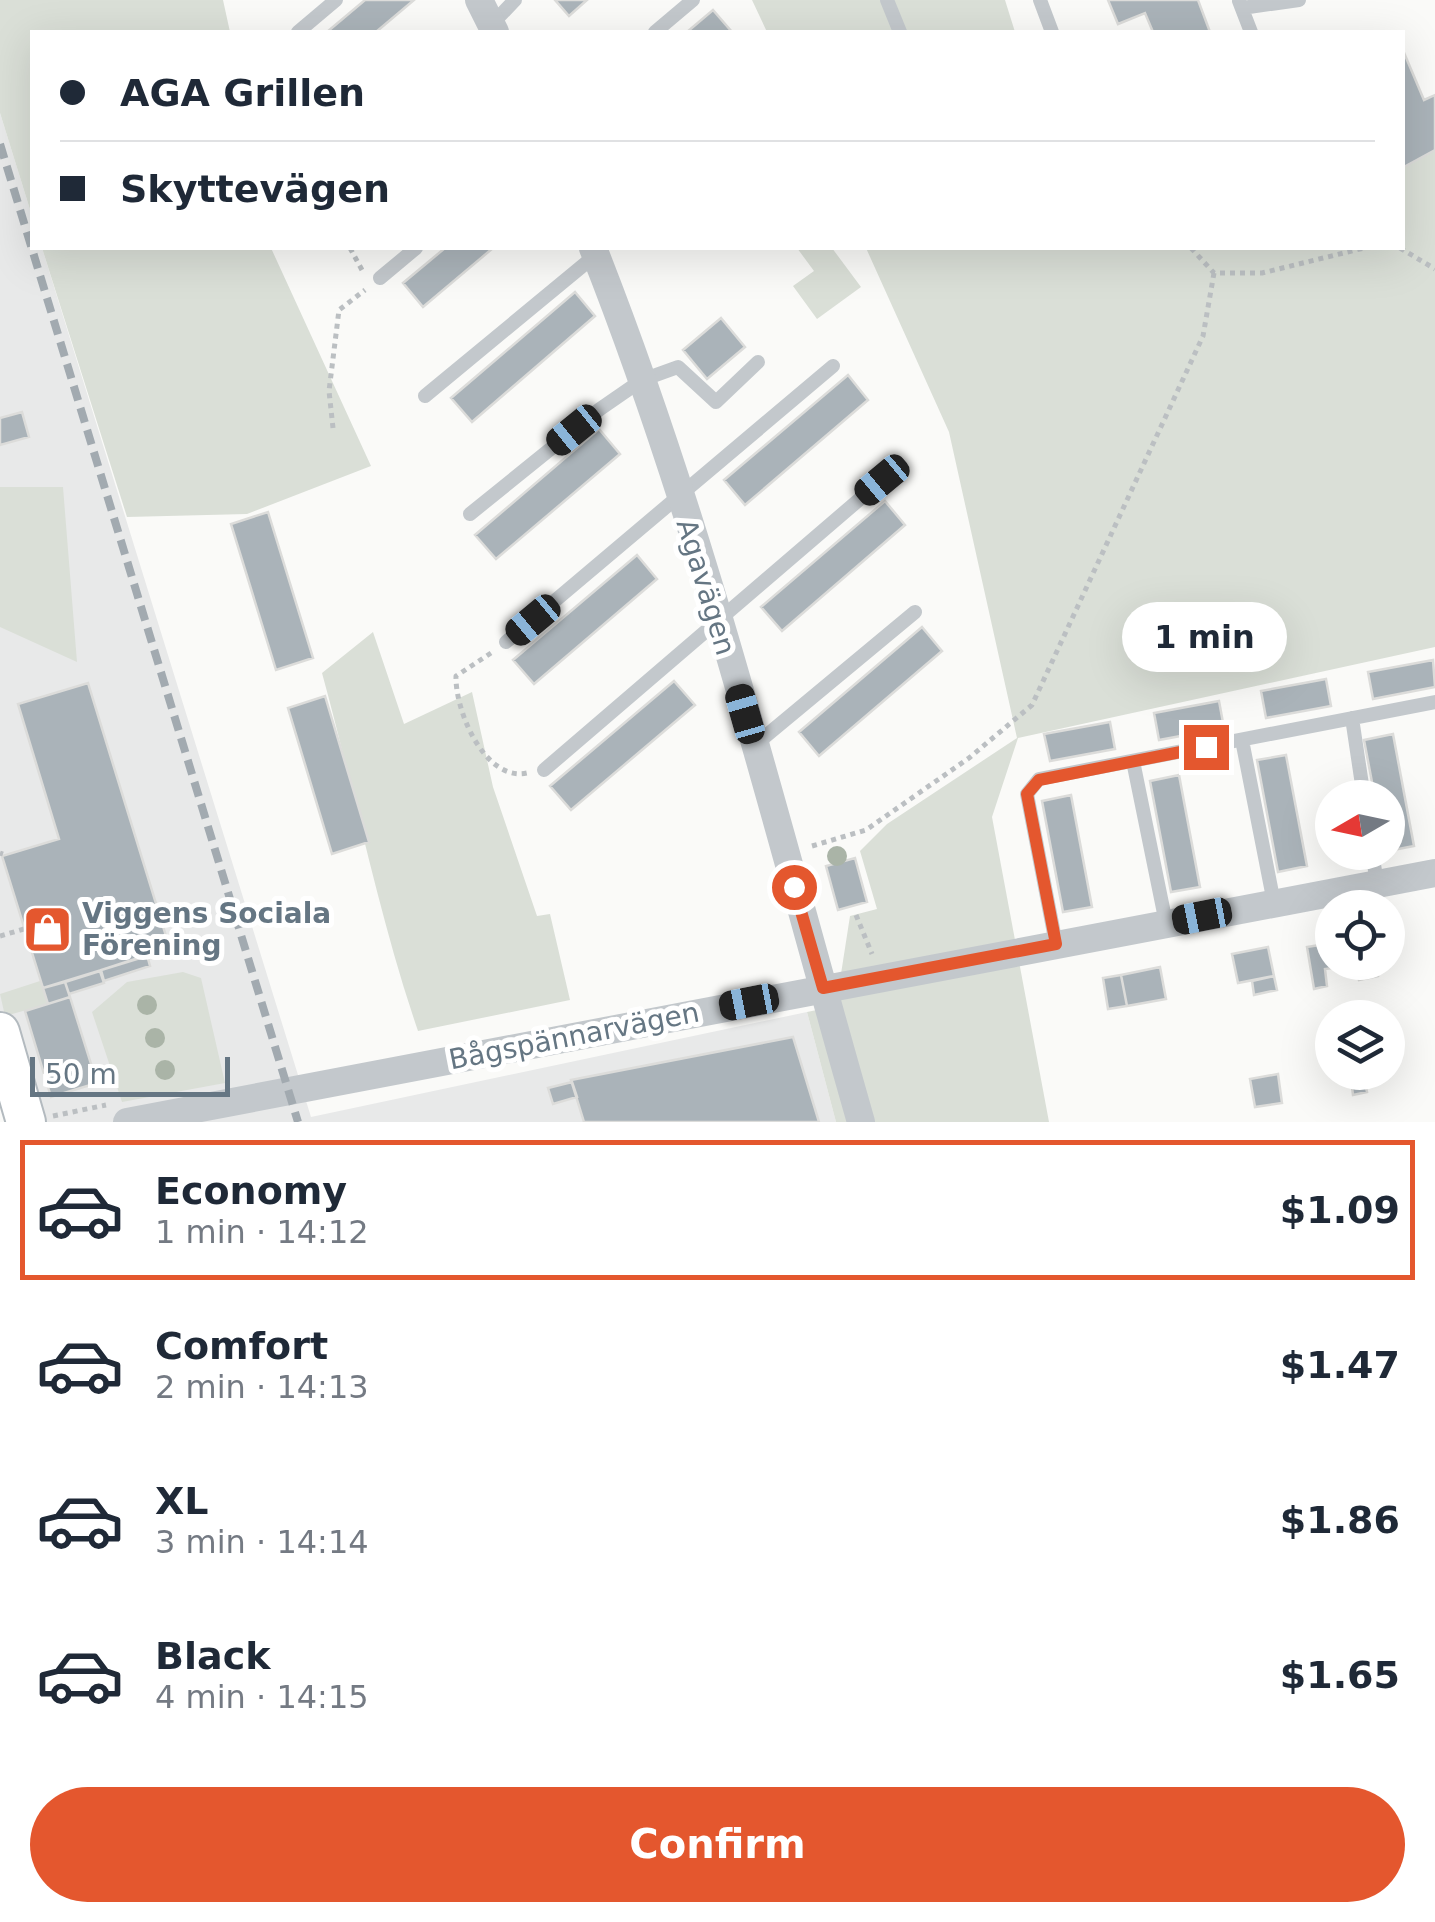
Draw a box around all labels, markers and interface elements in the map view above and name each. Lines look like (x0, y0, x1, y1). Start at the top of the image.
text: AGA Grillen (120, 71, 365, 115)
text: Skyttevägen (120, 167, 390, 211)
car (541, 399, 607, 461)
car (849, 449, 915, 511)
street label: Agavägen (670, 515, 742, 659)
car (500, 589, 566, 651)
callout: 1 min (1124, 602, 1288, 672)
text: 1 min (1154, 618, 1255, 656)
car (722, 681, 768, 747)
route end (1184, 725, 1229, 770)
north arrow (1315, 780, 1405, 870)
map controls (1315, 780, 1405, 1090)
route start (772, 865, 817, 910)
button: locate (1315, 890, 1405, 980)
car (1170, 896, 1234, 936)
place label: Viggens Sociala Förening (82, 897, 331, 962)
shop icon: Viggens Sociala Förening (21, 903, 73, 955)
car (717, 982, 781, 1022)
street label: Bågspännarvägen (446, 996, 702, 1076)
button: layers (1315, 1000, 1405, 1090)
scale bar (30, 1052, 230, 1096)
text: 50 m (45, 1058, 117, 1091)
icon: car (35, 1165, 125, 1255)
text: Economy (155, 1169, 347, 1213)
text: $1.09 (1280, 1188, 1400, 1232)
text: 1 min · 14:12 (155, 1213, 369, 1251)
icon: car (35, 1320, 125, 1410)
text: Comfort (155, 1324, 328, 1368)
text: $1.47 (1280, 1343, 1400, 1387)
text: 2 min · 14:13 (155, 1368, 369, 1406)
icon: car (35, 1475, 125, 1565)
text: XL (155, 1479, 209, 1523)
text: $1.86 (1280, 1498, 1400, 1542)
text: 3 min · 14:14 (155, 1523, 369, 1561)
icon: car (35, 1630, 125, 1720)
text: Black (155, 1634, 270, 1678)
text: $1.65 (1280, 1653, 1400, 1697)
text: 4 min · 14:15 (155, 1678, 369, 1716)
button: Confirm (30, 1787, 1405, 1902)

